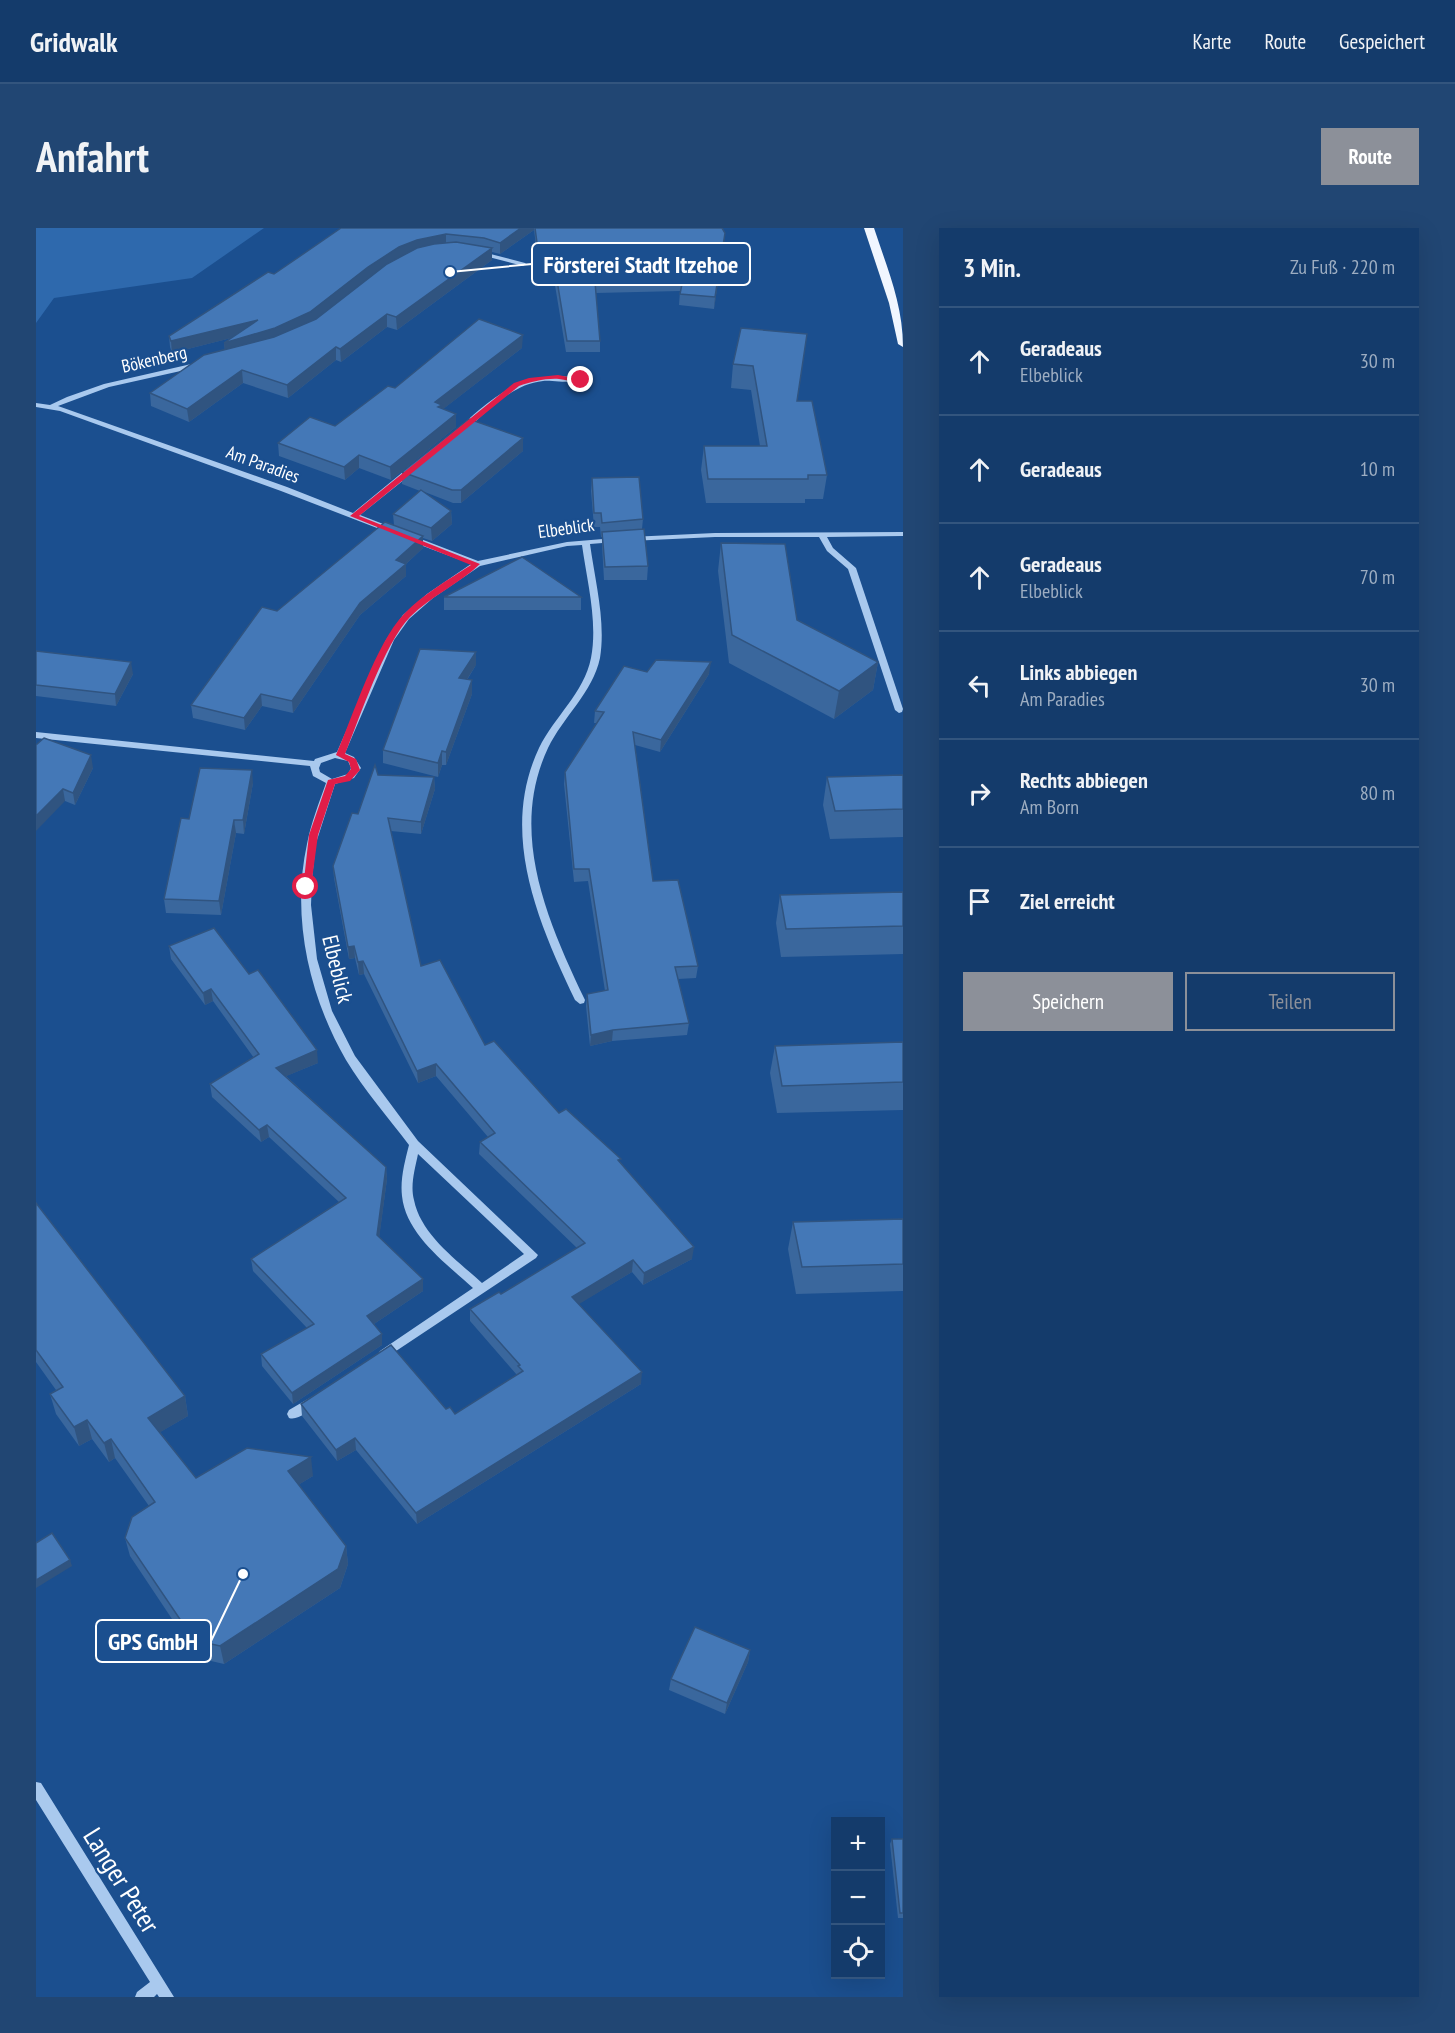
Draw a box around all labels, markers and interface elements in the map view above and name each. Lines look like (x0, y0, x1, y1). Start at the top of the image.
text: Gridwalk (30, 23, 118, 60)
text: Karte (1193, 28, 1231, 55)
text: Route (1264, 28, 1306, 55)
text: Gespeichert (1339, 28, 1425, 55)
button: Route (1321, 128, 1419, 185)
text: Anfahrt (36, 129, 149, 184)
callout: Försterei Stadt Itzehoe (532, 243, 750, 285)
text: Försterei Stadt Itzehoe (544, 249, 738, 280)
text: 3 Min. (963, 251, 1021, 284)
text: Zu Fuß · 220 m (1290, 254, 1395, 280)
text: Geradeaus (1020, 334, 1102, 362)
street label: Bökenberg (119, 340, 189, 378)
icon: ahead (963, 345, 996, 378)
text: 30 m (1360, 348, 1395, 374)
text: Elbeblick (1020, 362, 1083, 388)
route end (567, 366, 593, 392)
street label: Am Paradies (223, 440, 303, 488)
icon: ahead (963, 453, 996, 486)
text: Geradeaus (1020, 455, 1102, 483)
text: 10 m (1360, 456, 1395, 482)
street label: Elbeblick (536, 513, 596, 543)
text: Geradeaus (1020, 550, 1102, 578)
icon: ahead (963, 561, 996, 594)
text: 70 m (1360, 564, 1395, 590)
text: Elbeblick (1020, 578, 1083, 604)
text: Links abbiegen (1020, 658, 1137, 686)
icon: left (963, 669, 996, 702)
text: 30 m (1360, 672, 1395, 698)
text: Am Paradies (1020, 686, 1105, 712)
text: Rechts abbiegen (1020, 766, 1148, 794)
icon: right (963, 777, 996, 810)
text: 80 m (1360, 780, 1395, 806)
text: Am Born (1020, 794, 1079, 820)
route start (292, 873, 318, 899)
icon: arrive (963, 885, 996, 918)
text: Ziel erreicht (1020, 887, 1115, 915)
street label: Elbeblick (316, 932, 360, 1006)
button: Speichern (963, 972, 1173, 1031)
button: Teilen (1185, 972, 1395, 1031)
callout: GPS GmbH (96, 1620, 211, 1662)
text: GPS GmbH (108, 1626, 198, 1657)
map controls (831, 1817, 885, 1979)
button: + (831, 1817, 885, 1871)
street label: Langer Peter (76, 1821, 168, 1939)
button: − (831, 1871, 885, 1925)
button: locate (831, 1925, 885, 1979)

